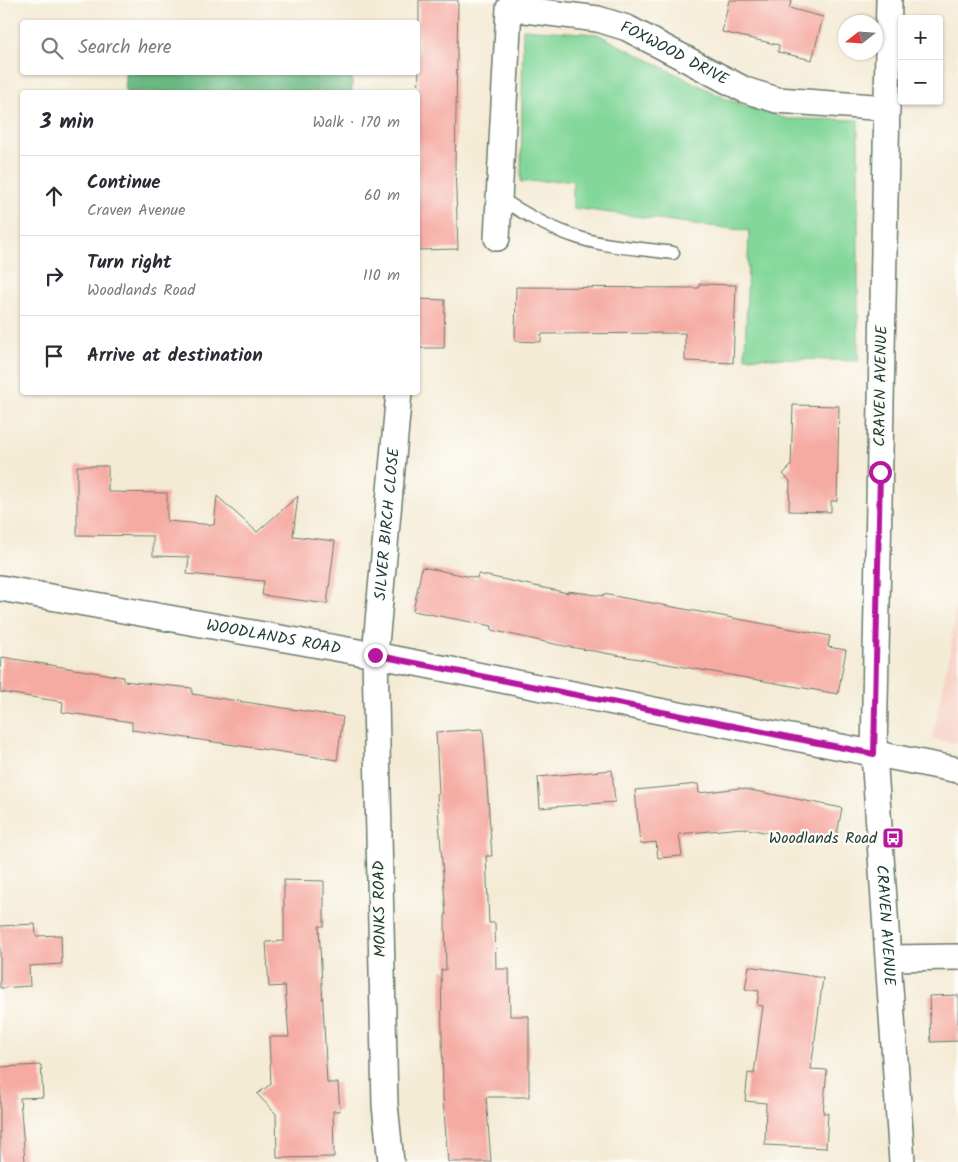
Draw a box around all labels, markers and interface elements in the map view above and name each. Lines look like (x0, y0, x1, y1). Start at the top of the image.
street label: FOXWOOD DRIVE (617, 14, 734, 92)
north arrow (838, 15, 883, 60)
map controls (898, 15, 943, 105)
button: + (898, 15, 943, 60)
search box (20, 20, 420, 75)
text: Search here (78, 33, 172, 63)
icon: search (38, 34, 66, 62)
button: − (898, 60, 943, 105)
text: 3 min (40, 106, 94, 139)
text: Walk · 170 m (312, 110, 400, 135)
text: Continue (87, 168, 160, 198)
icon: ahead (40, 182, 68, 210)
text: 60 m (364, 183, 400, 208)
text: Craven Avenue (87, 198, 185, 223)
text: Turn right (87, 248, 172, 278)
icon: right (40, 262, 68, 290)
text: 110 m (363, 263, 400, 288)
text: Woodlands Road (87, 278, 195, 303)
street label: CRAVEN AVENUE (867, 325, 895, 447)
text: Arrive at destination (87, 341, 263, 371)
icon: arrive (40, 342, 68, 370)
street label: SILVER BIRCH CLOSE (368, 446, 406, 601)
route start (869, 461, 892, 484)
street label: WOODLANDS ROAD (204, 613, 343, 661)
route end (364, 644, 387, 667)
place label: Woodlands Road (769, 826, 878, 851)
bus stop icon: Woodlands Road (881, 826, 905, 850)
street label: MONKS ROAD (367, 860, 393, 958)
street label: CRAVEN AVENUE (869, 864, 902, 987)

